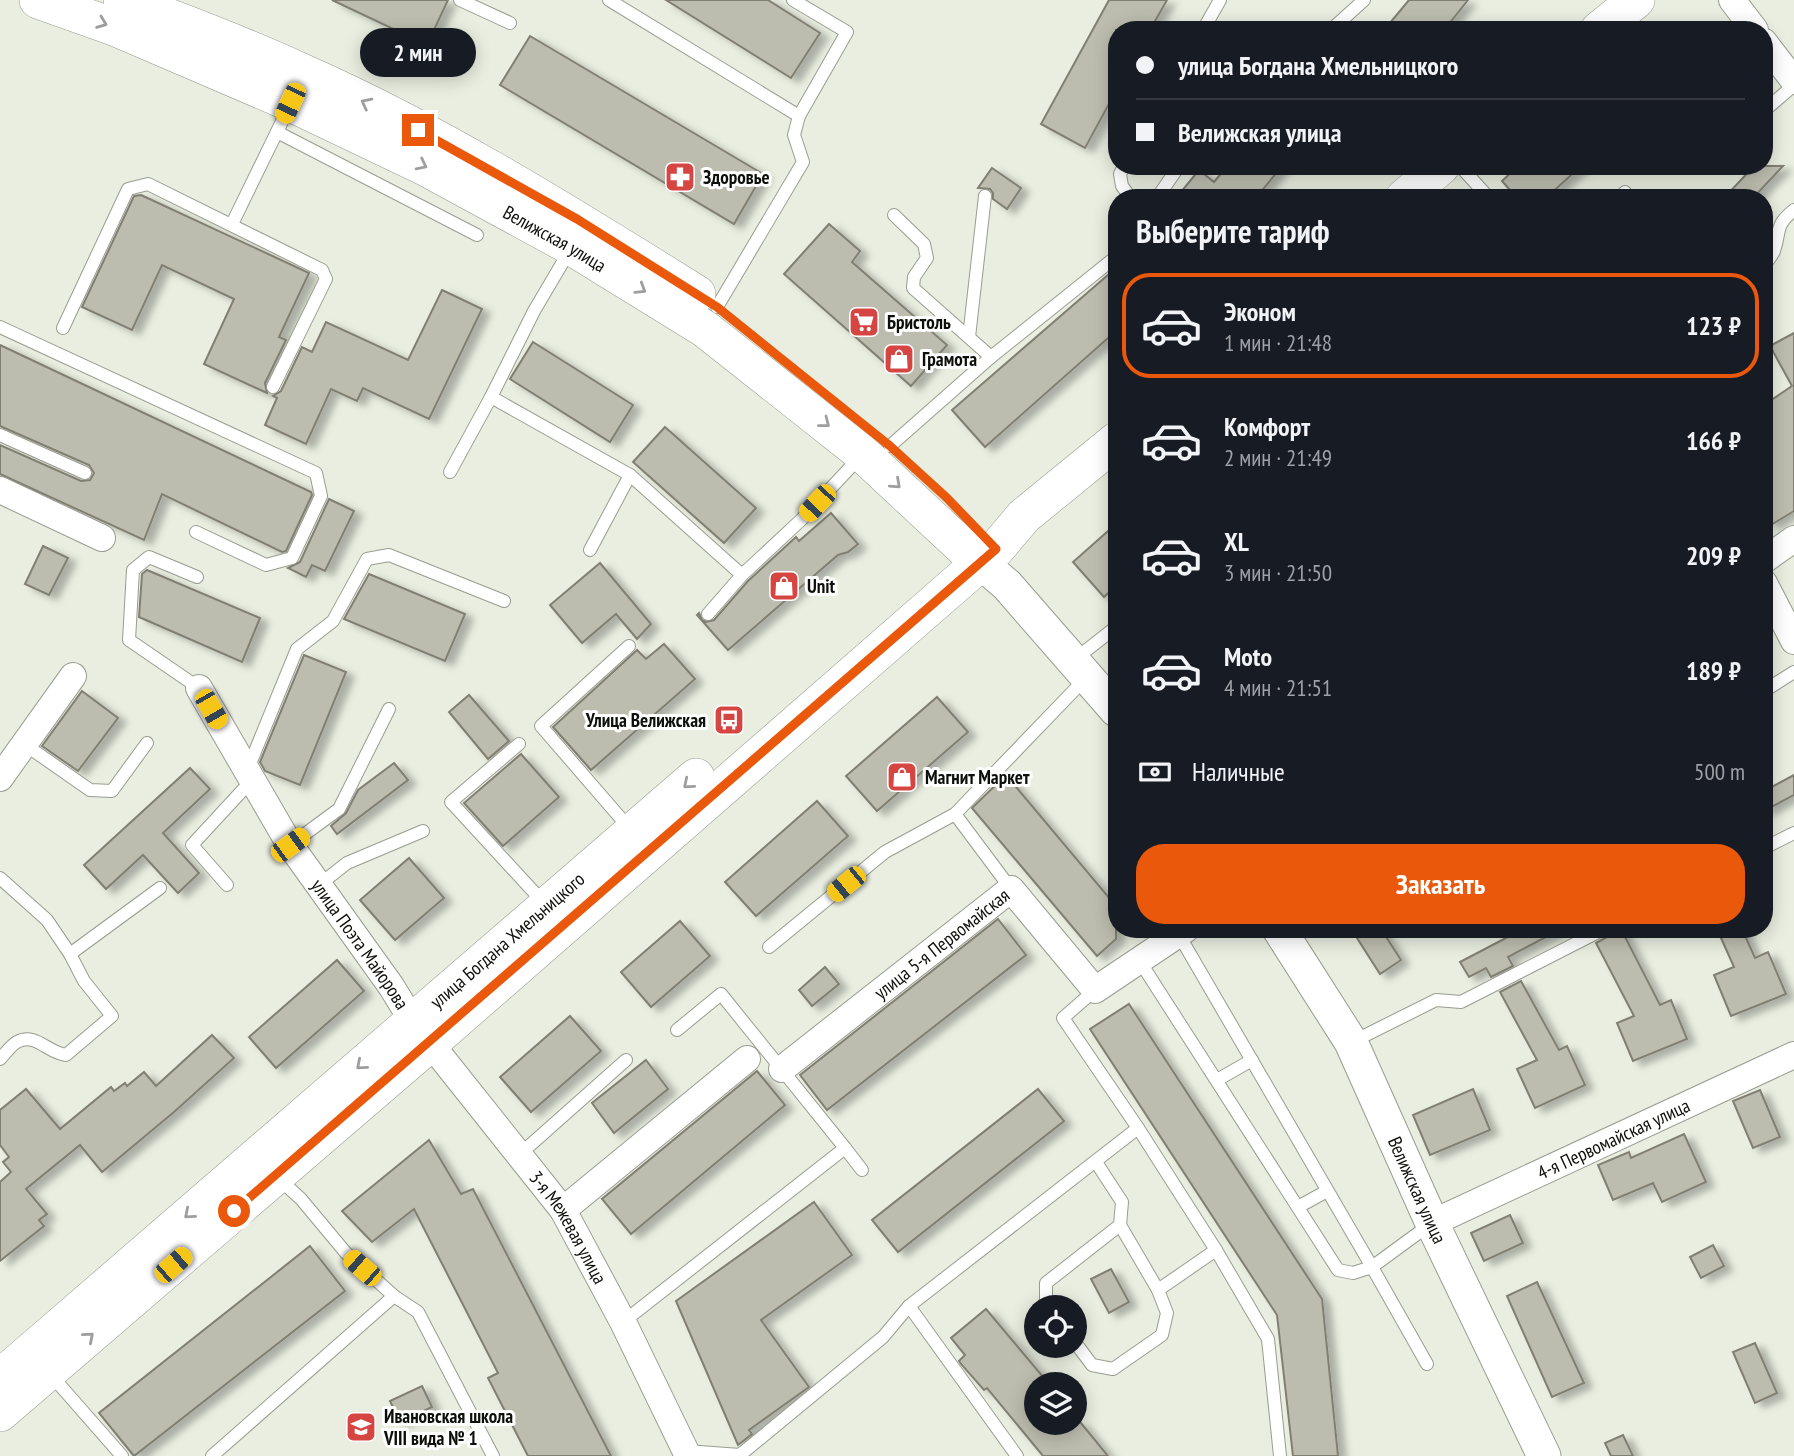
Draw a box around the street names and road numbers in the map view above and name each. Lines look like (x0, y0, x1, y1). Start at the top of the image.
street label: Велижская улица (499, 200, 611, 277)
street label: улица Богдана Хмельницкого (425, 867, 589, 1013)
street label: улица Поэта Майорова (306, 874, 414, 1014)
street label: улица 5-я Первомайская (869, 883, 1014, 1004)
street label: 4-я Первомайская улица (1533, 1093, 1693, 1185)
street label: Велижская улица (1383, 1133, 1452, 1247)
street label: 3-я Межевая улица (524, 1166, 612, 1288)

